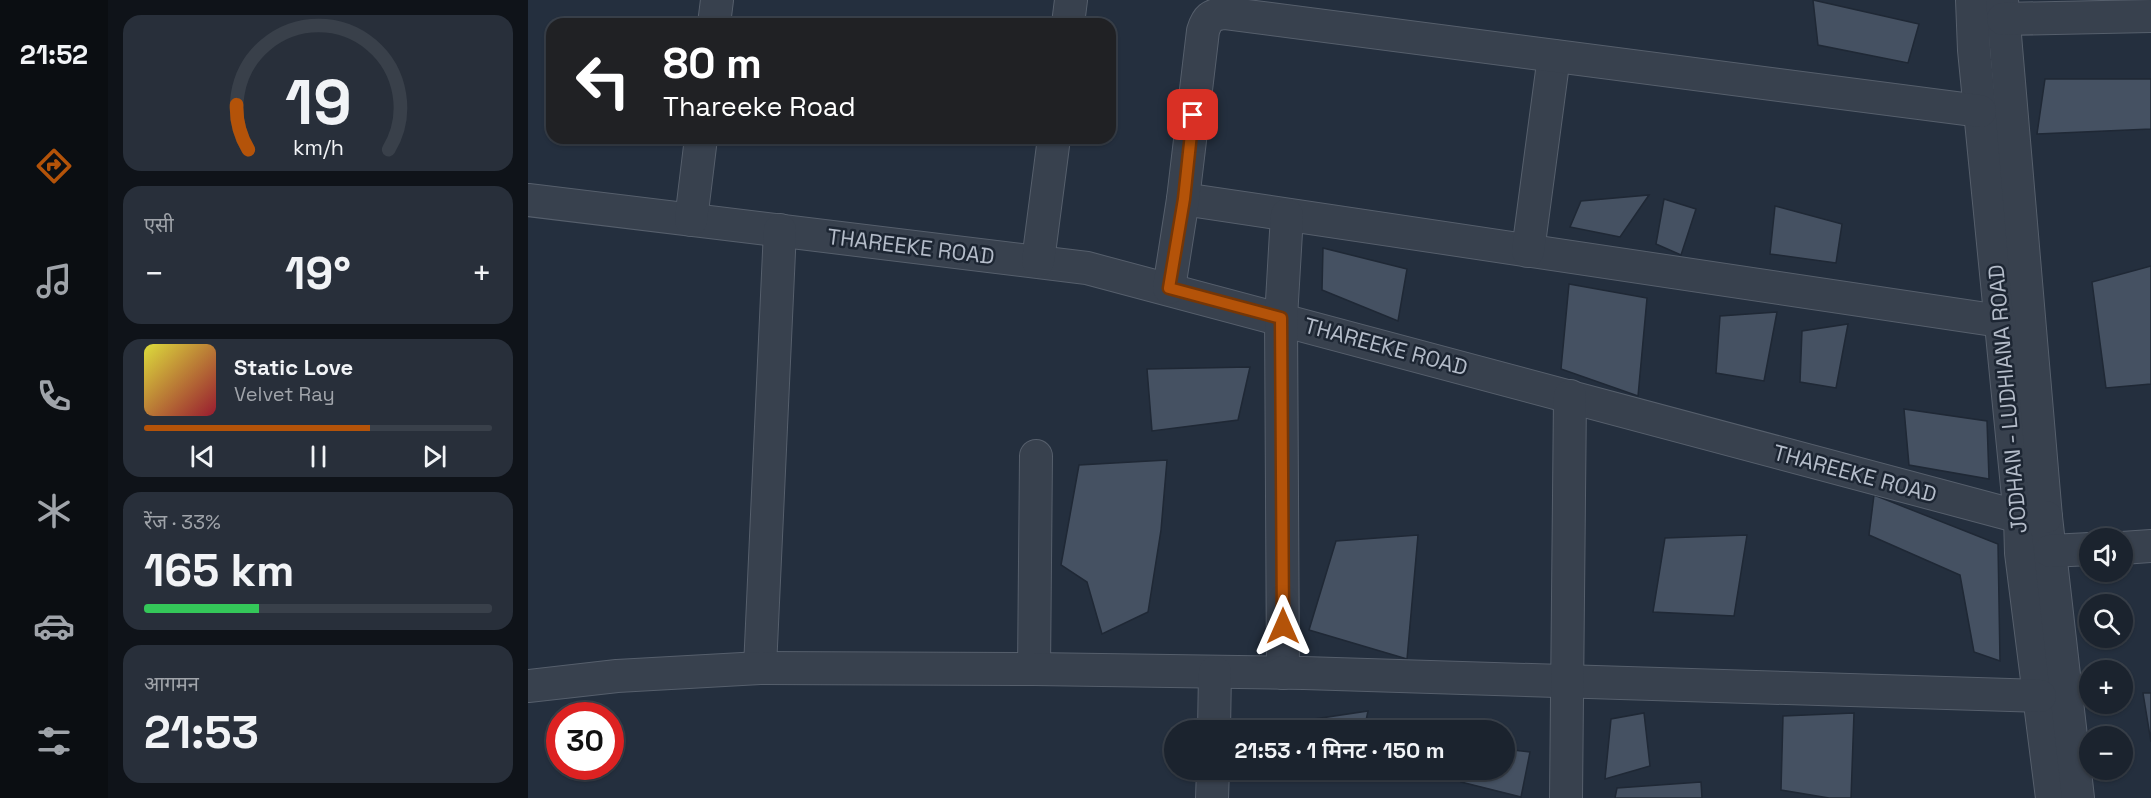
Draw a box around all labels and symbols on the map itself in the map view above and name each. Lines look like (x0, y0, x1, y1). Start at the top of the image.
pin (1167, 89, 1218, 140)
street label: THAREEKE ROAD (826, 222, 996, 270)
street label: JODHAN - LUDHIANA ROAD (1981, 263, 2033, 535)
street label: THAREEKE ROAD (1301, 311, 1471, 381)
street label: THAREEKE ROAD (1770, 438, 1940, 508)
position arrow (1251, 594, 1315, 658)
speed limit sign: 30 (546, 702, 624, 780)

